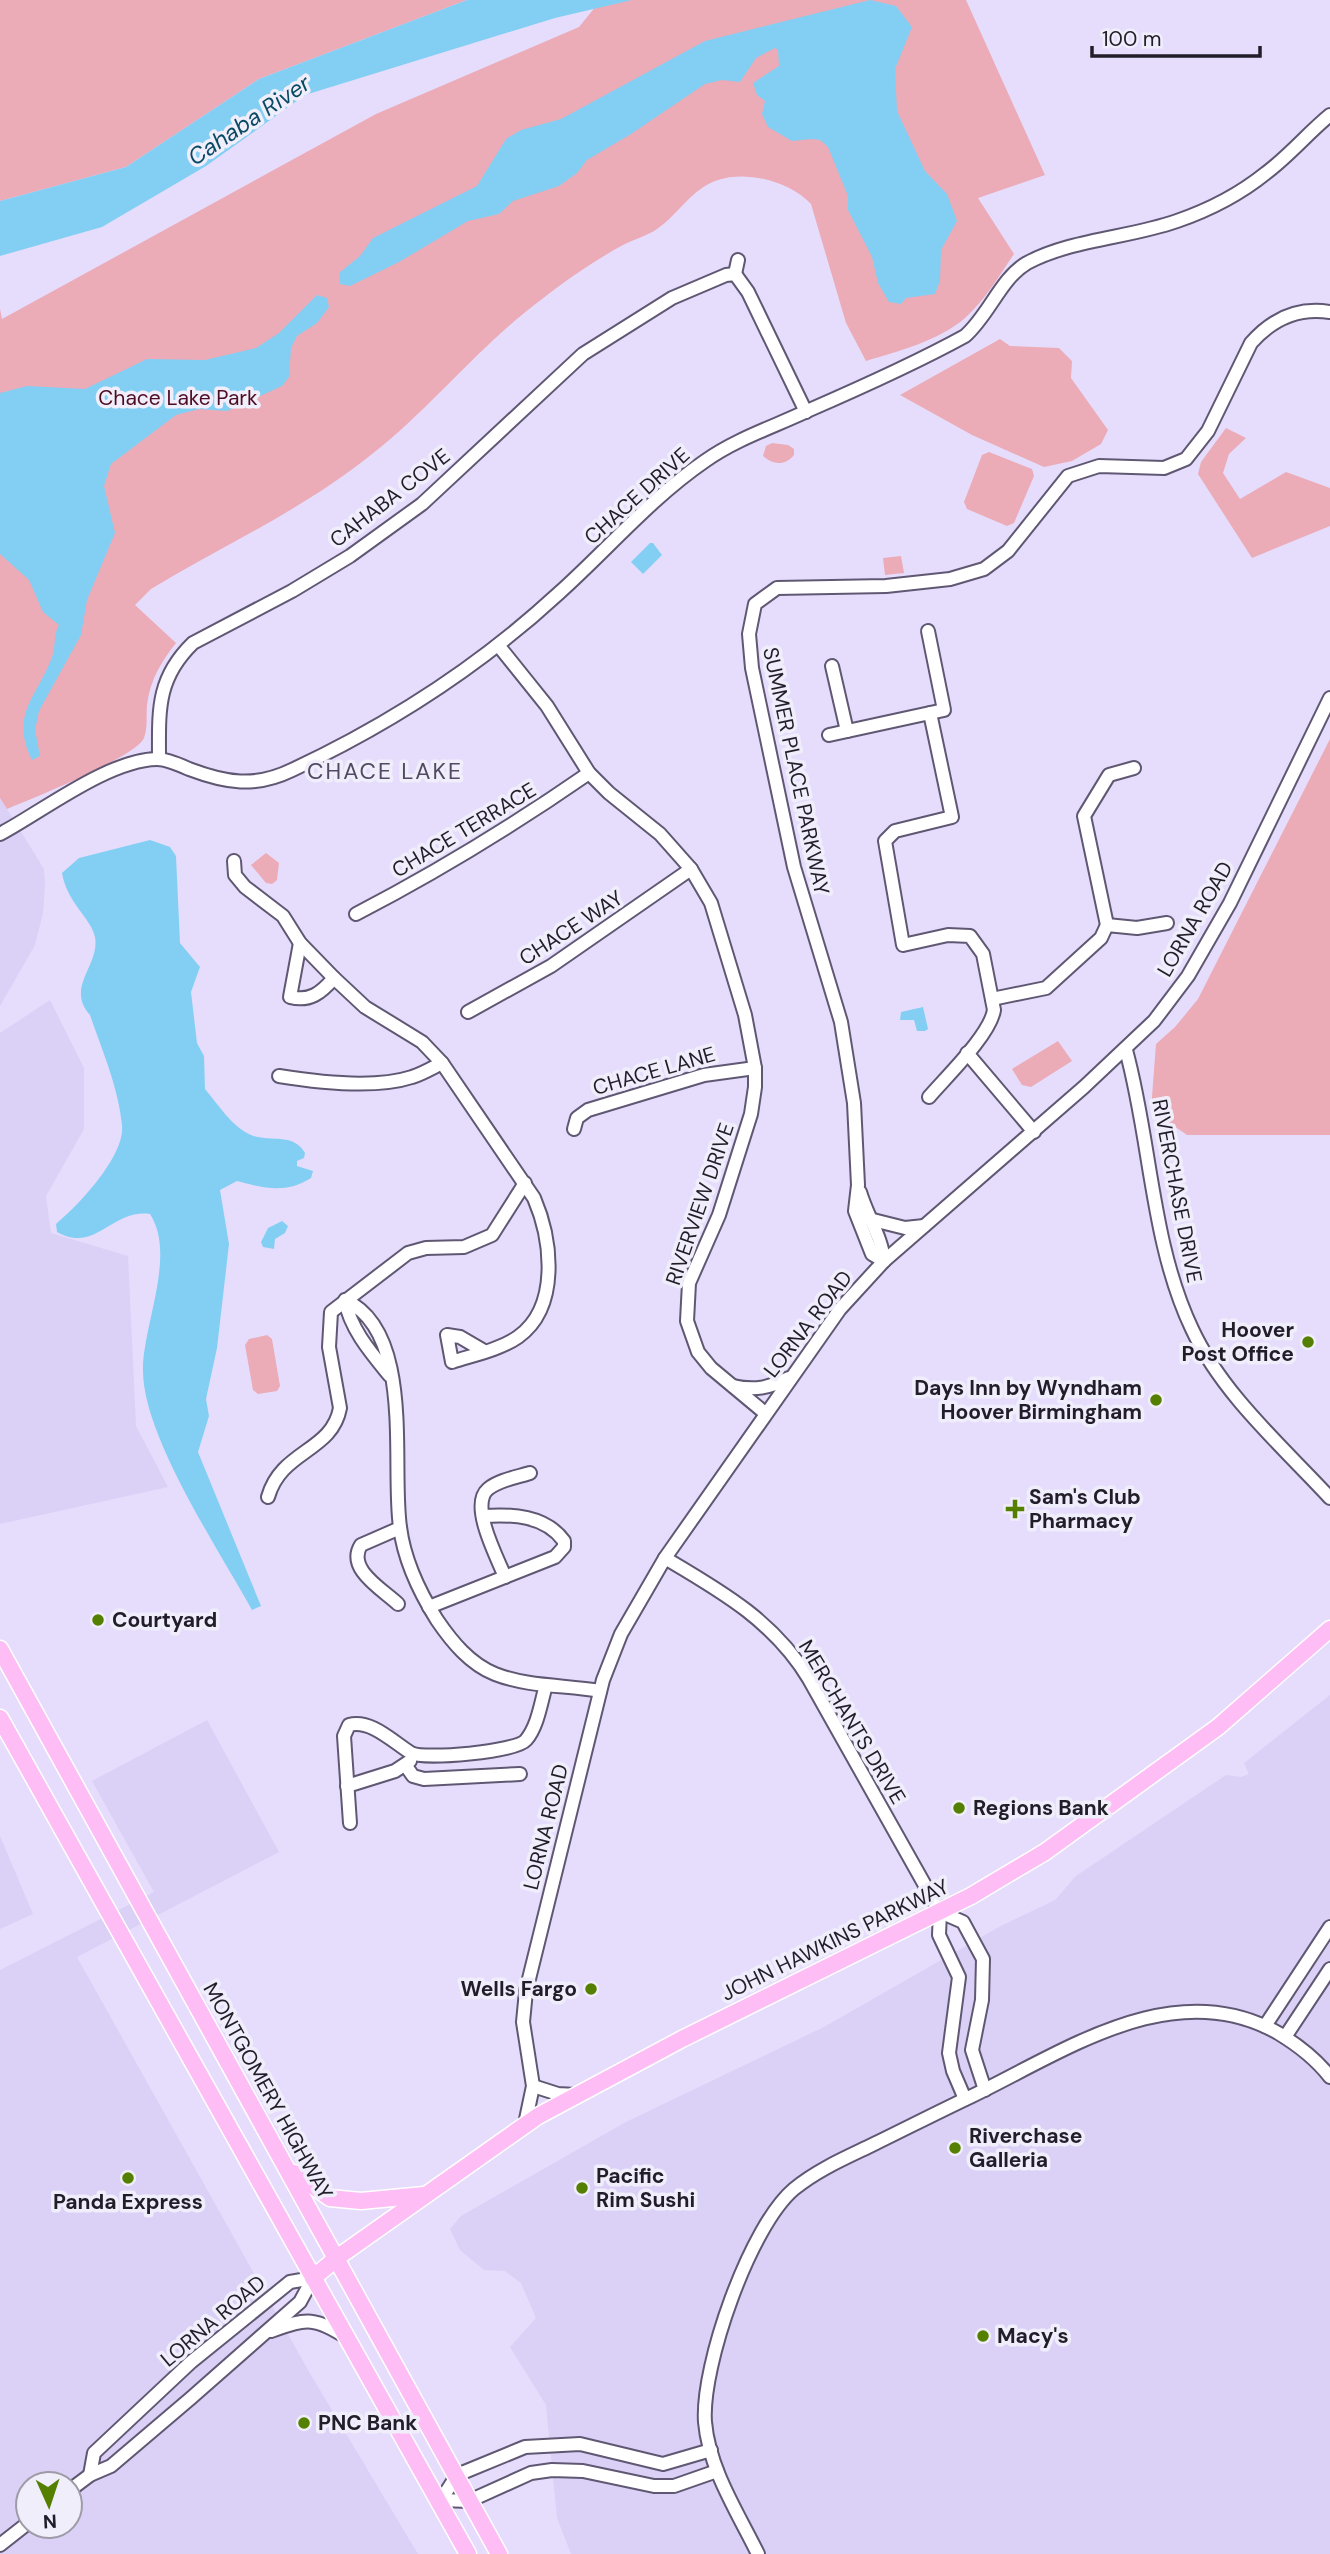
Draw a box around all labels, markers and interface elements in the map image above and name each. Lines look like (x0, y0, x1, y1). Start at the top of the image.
scale bar (1092, 14, 1260, 58)
text: 100 m (1102, 25, 1162, 53)
water label: Cahaba River (182, 67, 317, 172)
park label: Chace Lake Park (98, 384, 258, 412)
street label: CHACE DRIVE (578, 441, 696, 551)
street label: CAHABA COVE (324, 442, 456, 554)
street label: SUMMER PLACE PARKWAY (756, 645, 836, 897)
district label: CHACE LAKE (307, 756, 463, 786)
street label: CHACE TERRACE (387, 776, 541, 884)
street label: LORNA ROAD (1151, 856, 1239, 982)
street label: CHACE WAY (514, 884, 628, 972)
street label: CHACE LANE (589, 1040, 719, 1102)
street label: RIVERCHASE DRIVE (1145, 1097, 1209, 1285)
street label: RIVERVIEW DRIVE (659, 1119, 741, 1289)
street label: LORNA ROAD (757, 1265, 859, 1383)
place label: Hoover Post Office (1181, 1316, 1294, 1368)
marker: Hoover Post Office (1300, 1334, 1316, 1350)
place label: Days Inn by Wyndham Hoover Birmingham (914, 1374, 1142, 1426)
marker: Days Inn by Wyndham Hoover Birmingham (1148, 1392, 1164, 1408)
place label: Sam's Club Pharmacy (1029, 1483, 1141, 1535)
marker: Sam's Club Pharmacy (1007, 1501, 1023, 1517)
place label: Courtyard (112, 1606, 217, 1634)
marker: Courtyard (90, 1612, 106, 1628)
street label: MERCHANTS DRIVE (792, 1635, 912, 1809)
street label: LORNA ROAD (517, 1761, 575, 1893)
place label: Regions Bank (973, 1794, 1109, 1822)
marker: Regions Bank (951, 1800, 967, 1816)
street label: JOHN HAWKINS PARKWAY (716, 1873, 954, 2007)
place label: Wells Fargo (460, 1975, 577, 2003)
street label: MONTGOMERY HIGHWAY (197, 1978, 339, 2204)
marker: Wells Fargo (583, 1981, 599, 1997)
place label: Riverchase Galleria (969, 2122, 1082, 2174)
marker: Riverchase Galleria (947, 2140, 963, 2156)
place label: Pacific Rim Sushi (596, 2162, 695, 2214)
marker: Panda Express (120, 2170, 136, 2186)
marker: Pacific Rim Sushi (574, 2180, 590, 2196)
place label: Panda Express (53, 2188, 203, 2216)
street label: LORNA ROAD (155, 2269, 271, 2373)
place label: Macy's (997, 2322, 1069, 2350)
marker: Macy's (975, 2328, 991, 2344)
place label: PNC Bank (318, 2409, 417, 2437)
marker: PNC Bank (296, 2415, 312, 2431)
north arrow (14, 2470, 84, 2540)
text: N (42, 2509, 57, 2534)

